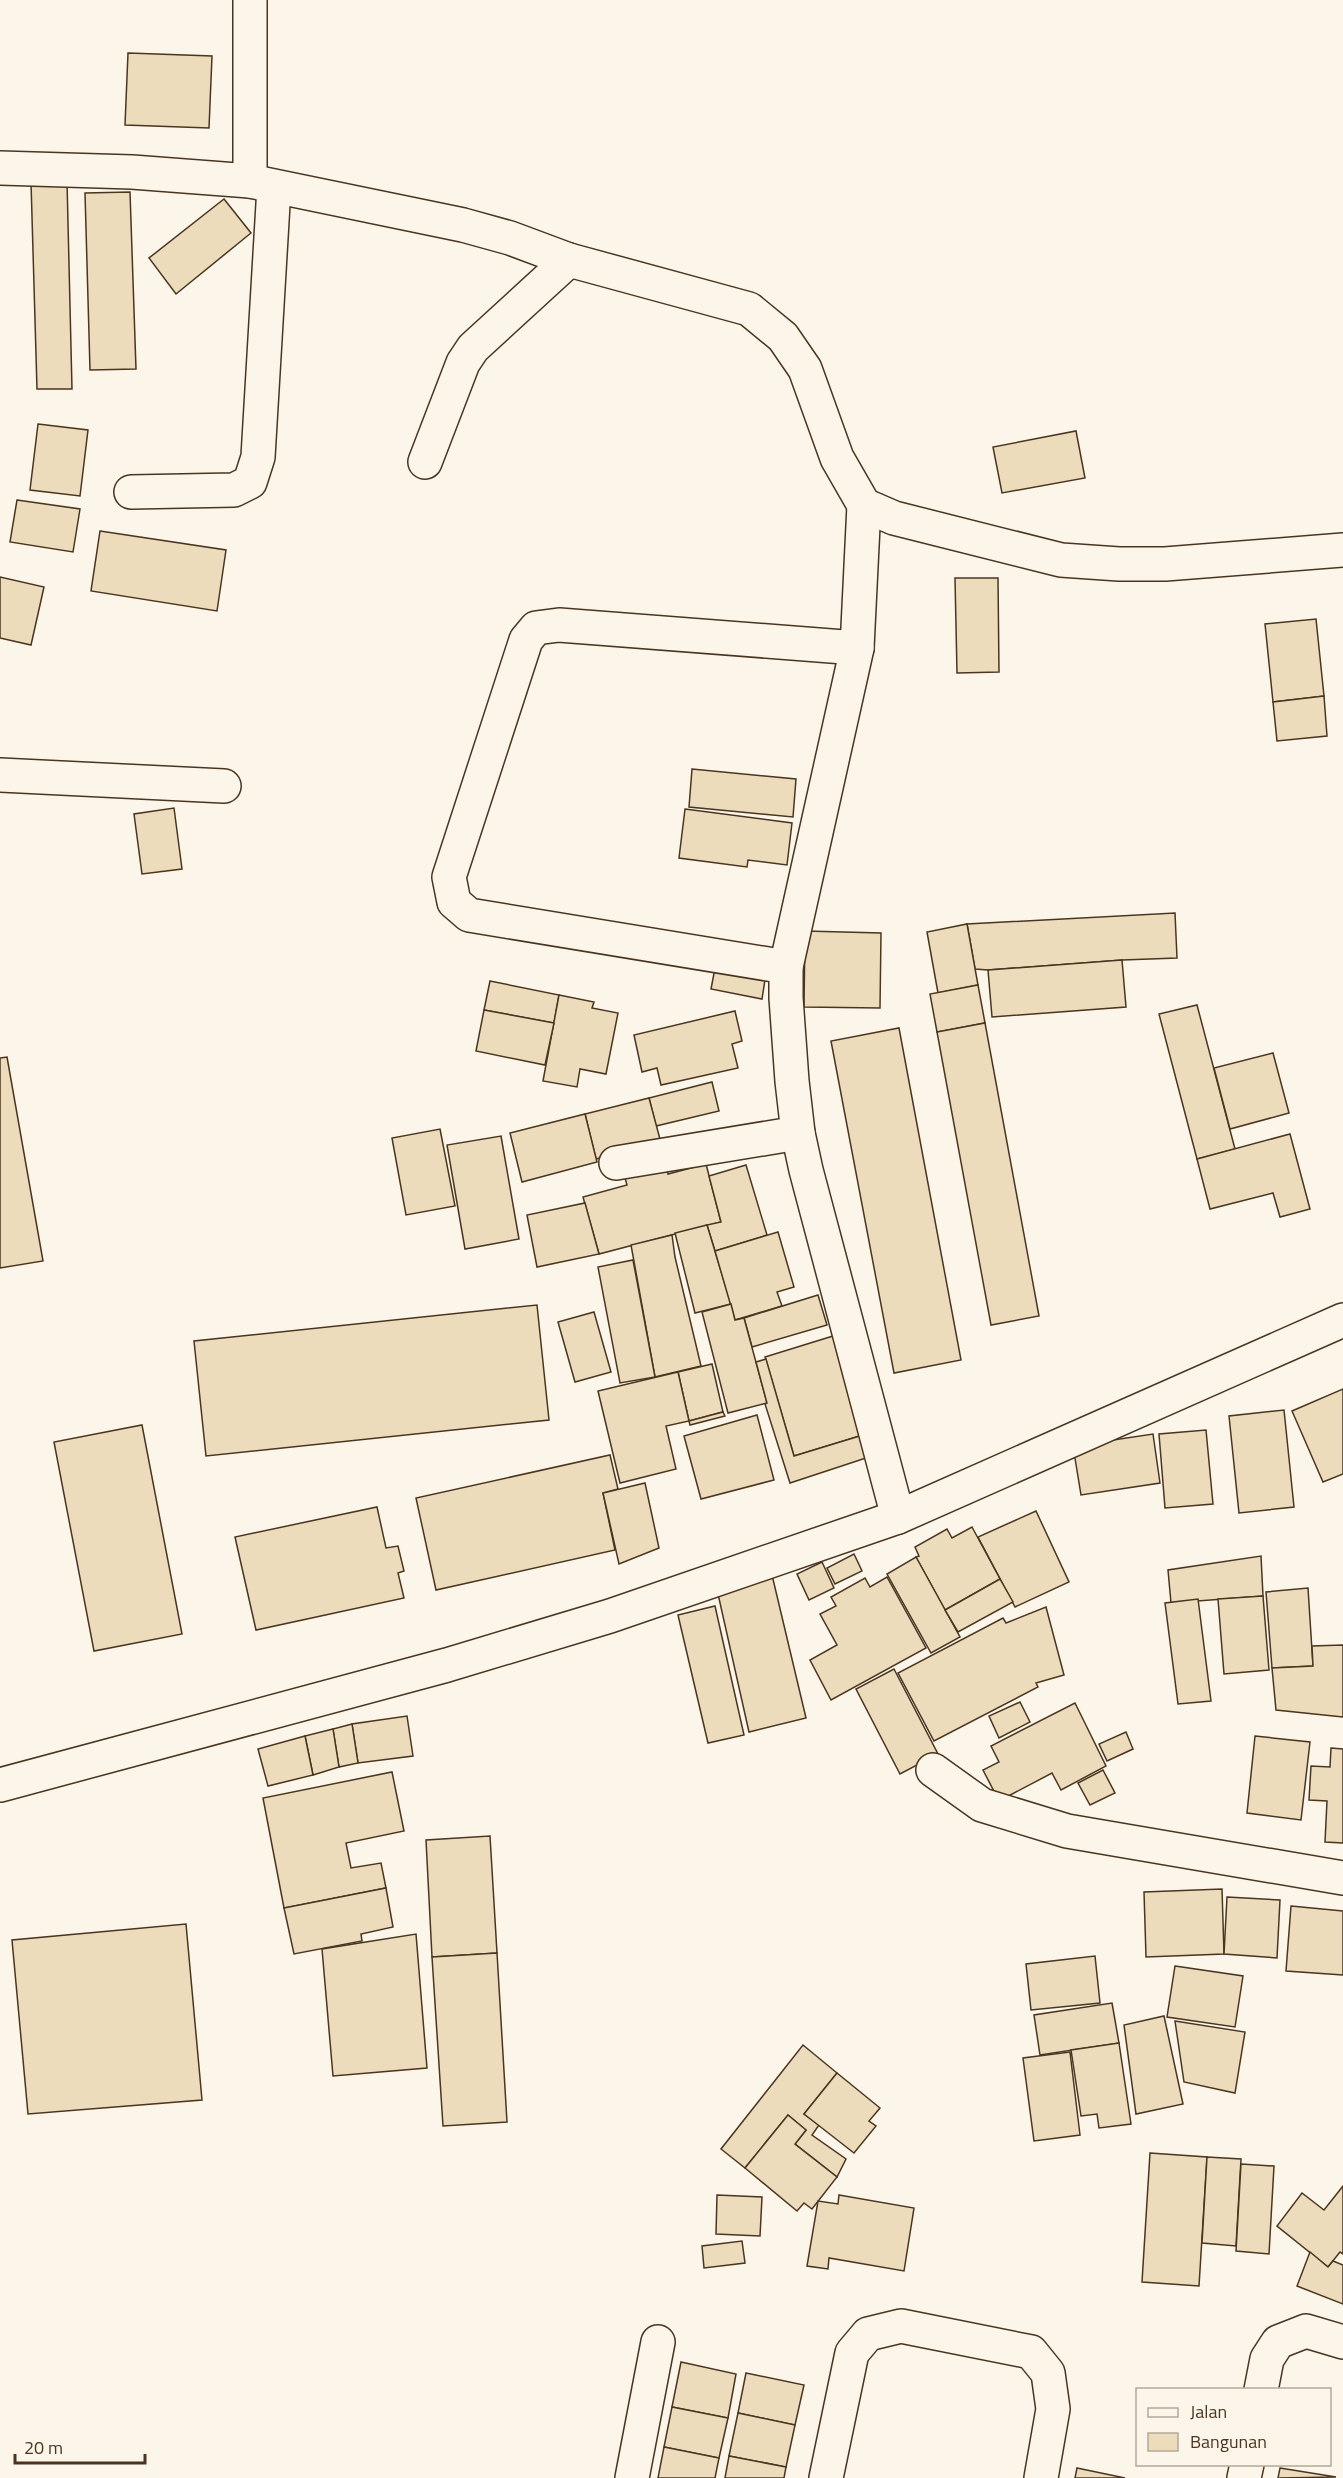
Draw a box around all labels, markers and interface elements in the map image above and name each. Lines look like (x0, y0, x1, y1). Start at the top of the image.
legend (1136, 2388, 1331, 2466)
text: Jalan (1190, 2398, 1227, 2425)
scale bar (15, 2427, 146, 2465)
text: Bangunan (1190, 2428, 1267, 2455)
text: 20 m (24, 2434, 63, 2461)

